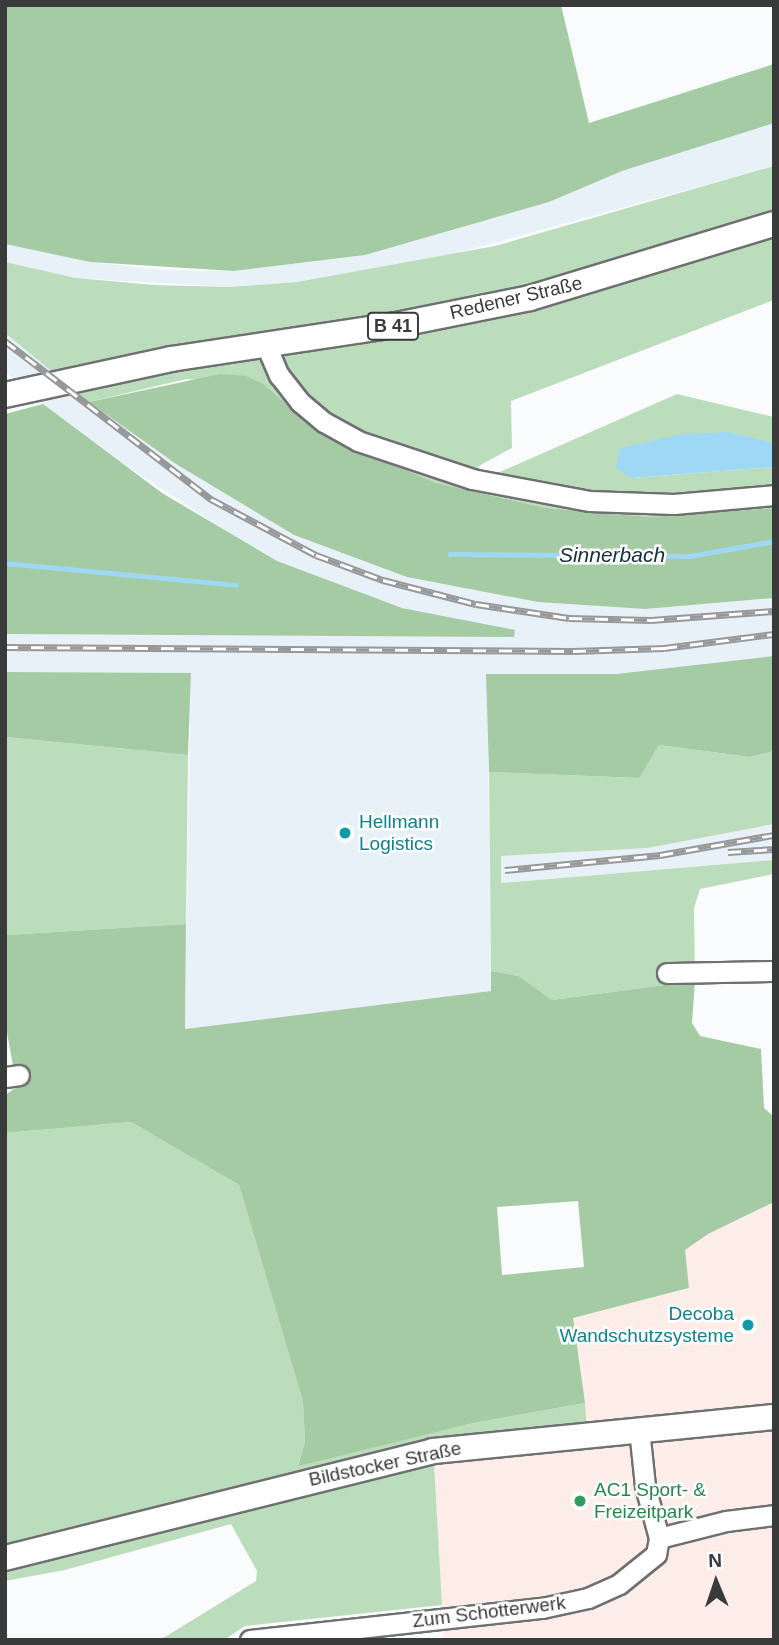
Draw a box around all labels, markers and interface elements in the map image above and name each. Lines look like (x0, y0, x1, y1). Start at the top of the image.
street label: Redener Straße (448, 272, 584, 324)
road number: B 41 (367, 312, 419, 340)
water label: Sinnerbach (559, 542, 665, 568)
place label: Hellmann Logistics (359, 811, 439, 855)
marker: Hellmann Logistics (337, 825, 353, 841)
place label: Decoba Wandschutzsysteme (559, 1303, 734, 1347)
marker: Decoba Wandschutzsysteme (740, 1317, 756, 1333)
street label: Bildstocker Straße (307, 1437, 463, 1491)
place label: AC1 Sport- & Freizeitpark (594, 1479, 706, 1523)
marker: AC1 Sport- & Freizeitpark (572, 1493, 588, 1509)
north arrow (681, 1547, 751, 1617)
text: N (708, 1550, 722, 1571)
street label: Zum Schotterwerk (411, 1591, 567, 1633)

